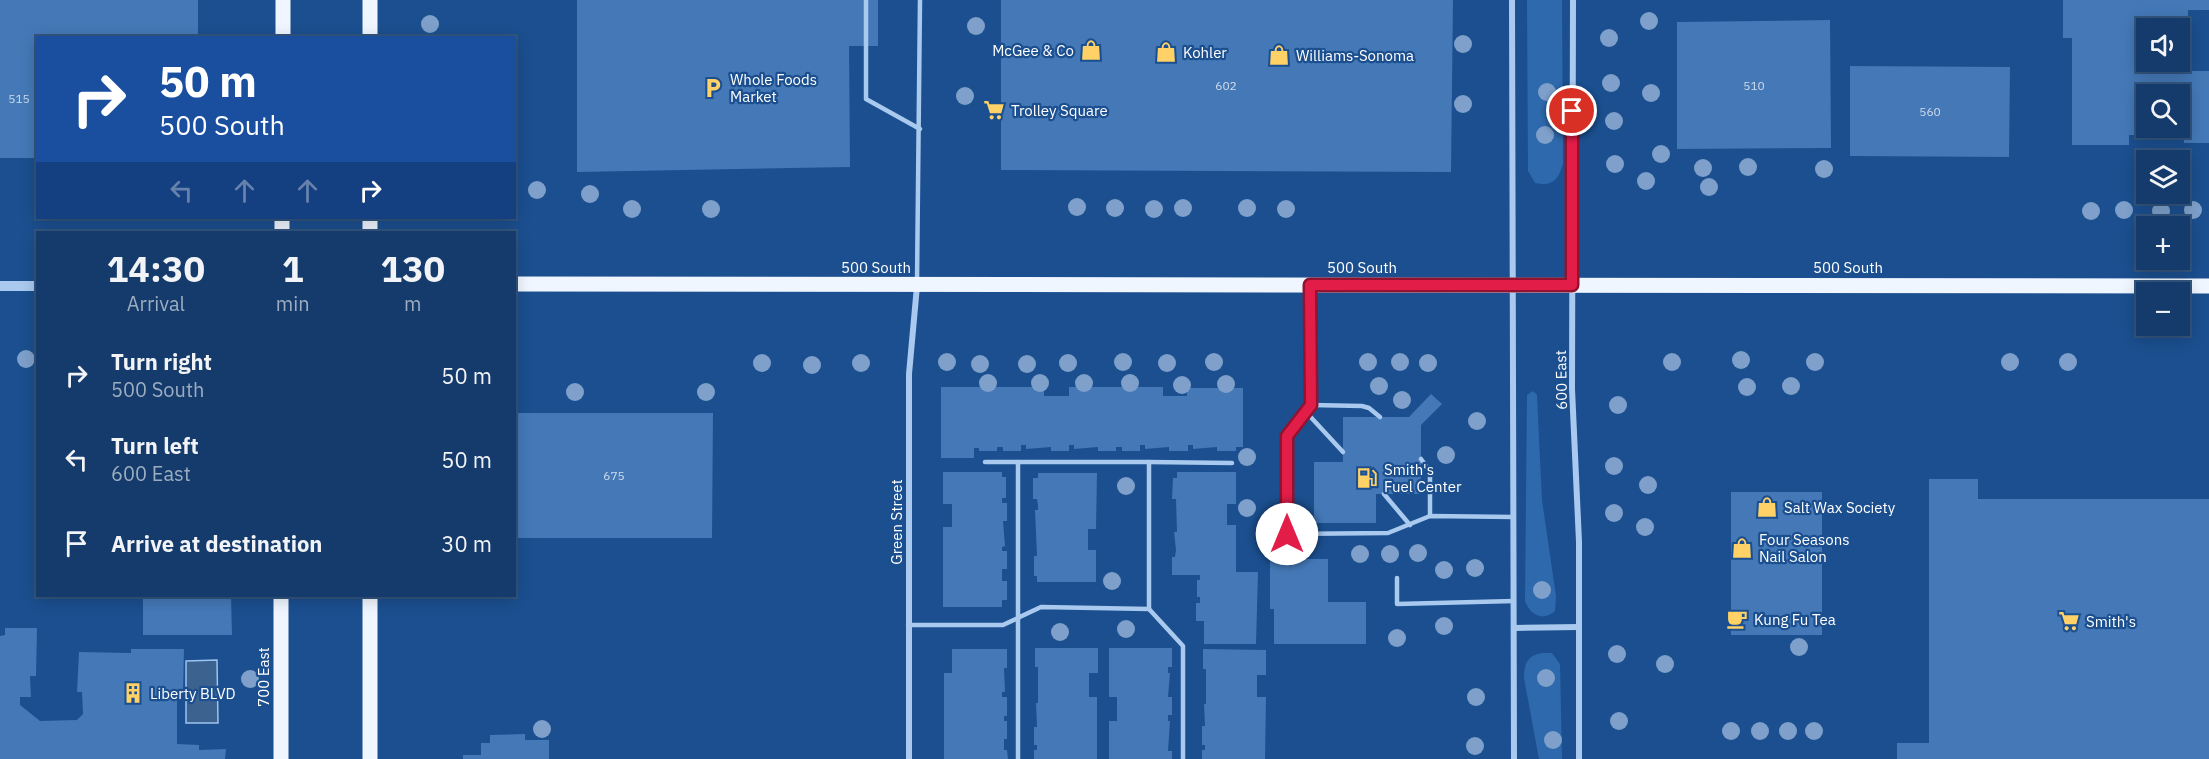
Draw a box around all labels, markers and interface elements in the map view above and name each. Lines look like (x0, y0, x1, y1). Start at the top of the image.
map controls (2136, 18, 2190, 336)
button: sound (2136, 18, 2190, 72)
shop icon: McGee & Co (1079, 38, 1103, 62)
shop icon: Kohler (1154, 40, 1178, 64)
place label: McGee & Co (992, 41, 1074, 60)
place label: Kohler (1183, 43, 1227, 62)
shop icon: Williams-Sonoma (1267, 43, 1291, 67)
place label: Williams-Sonoma (1296, 46, 1414, 65)
text: 50 m (159, 54, 257, 109)
icon: right (60, 60, 138, 138)
place label: Whole Foods Market (730, 70, 817, 106)
parking icon: Whole Foods Market (701, 76, 725, 100)
house number: 602 (1215, 78, 1237, 93)
house number: 510 (1743, 78, 1765, 93)
button: search (2136, 84, 2190, 138)
pin (1546, 85, 1597, 136)
house number: 515 (8, 91, 30, 106)
icon: arrive (1555, 94, 1588, 127)
supermarket icon: Trolley Square (982, 98, 1006, 122)
place label: Trolley Square (1011, 101, 1108, 120)
house number: 560 (1919, 104, 1941, 119)
text: 500 South (159, 107, 285, 142)
button: layers (2136, 150, 2190, 204)
icon: left (165, 174, 198, 207)
icon: ahead (228, 174, 261, 207)
icon: ahead (291, 174, 324, 207)
icon: right (354, 174, 387, 207)
button: + (2136, 216, 2190, 270)
text: 14:30 (107, 245, 205, 292)
text: 1 (282, 245, 304, 292)
text: 130 (380, 245, 445, 292)
street label: 500 South (841, 258, 911, 277)
street label: 500 South (1327, 258, 1397, 277)
street label: 500 South (1813, 258, 1883, 277)
button: − (2136, 282, 2190, 336)
text: Arrival (127, 290, 185, 317)
text: min (276, 290, 310, 317)
text: m (404, 290, 422, 317)
text: Turn right (111, 347, 212, 376)
street label: 600 East (1551, 350, 1571, 410)
icon: right (60, 359, 93, 392)
text: 50 m (441, 361, 492, 390)
text: 500 South (111, 376, 204, 403)
text: Turn left (111, 431, 199, 460)
icon: left (60, 443, 93, 476)
text: 50 m (441, 445, 492, 474)
text: 600 East (111, 460, 191, 487)
place label: Smith's Fuel Center (1384, 460, 1462, 496)
fuel station icon: Smith's Fuel Center (1355, 466, 1379, 490)
house number: 675 (603, 468, 625, 483)
street label: Green Street (887, 479, 906, 565)
shop icon: Salt Wax Society (1755, 495, 1779, 519)
place label: Salt Wax Society (1784, 498, 1896, 517)
position arrow (1255, 502, 1319, 566)
icon: arrive (60, 527, 93, 560)
text: Arrive at destination (111, 529, 322, 558)
text: 30 m (441, 529, 492, 558)
place label: Four Seasons Nail Salon (1759, 530, 1849, 566)
shop icon: Four Seasons Nail Salon (1730, 536, 1754, 560)
cafe icon: Kung Fu Tea (1725, 607, 1749, 631)
supermarket icon: Smith's (2057, 609, 2081, 633)
place label: Kung Fu Tea (1754, 610, 1836, 629)
place label: Smith's (2086, 612, 2136, 631)
street label: 700 East (254, 647, 273, 707)
building icon: Liberty BLVD (121, 681, 145, 705)
place label: Liberty BLVD (150, 684, 236, 703)

